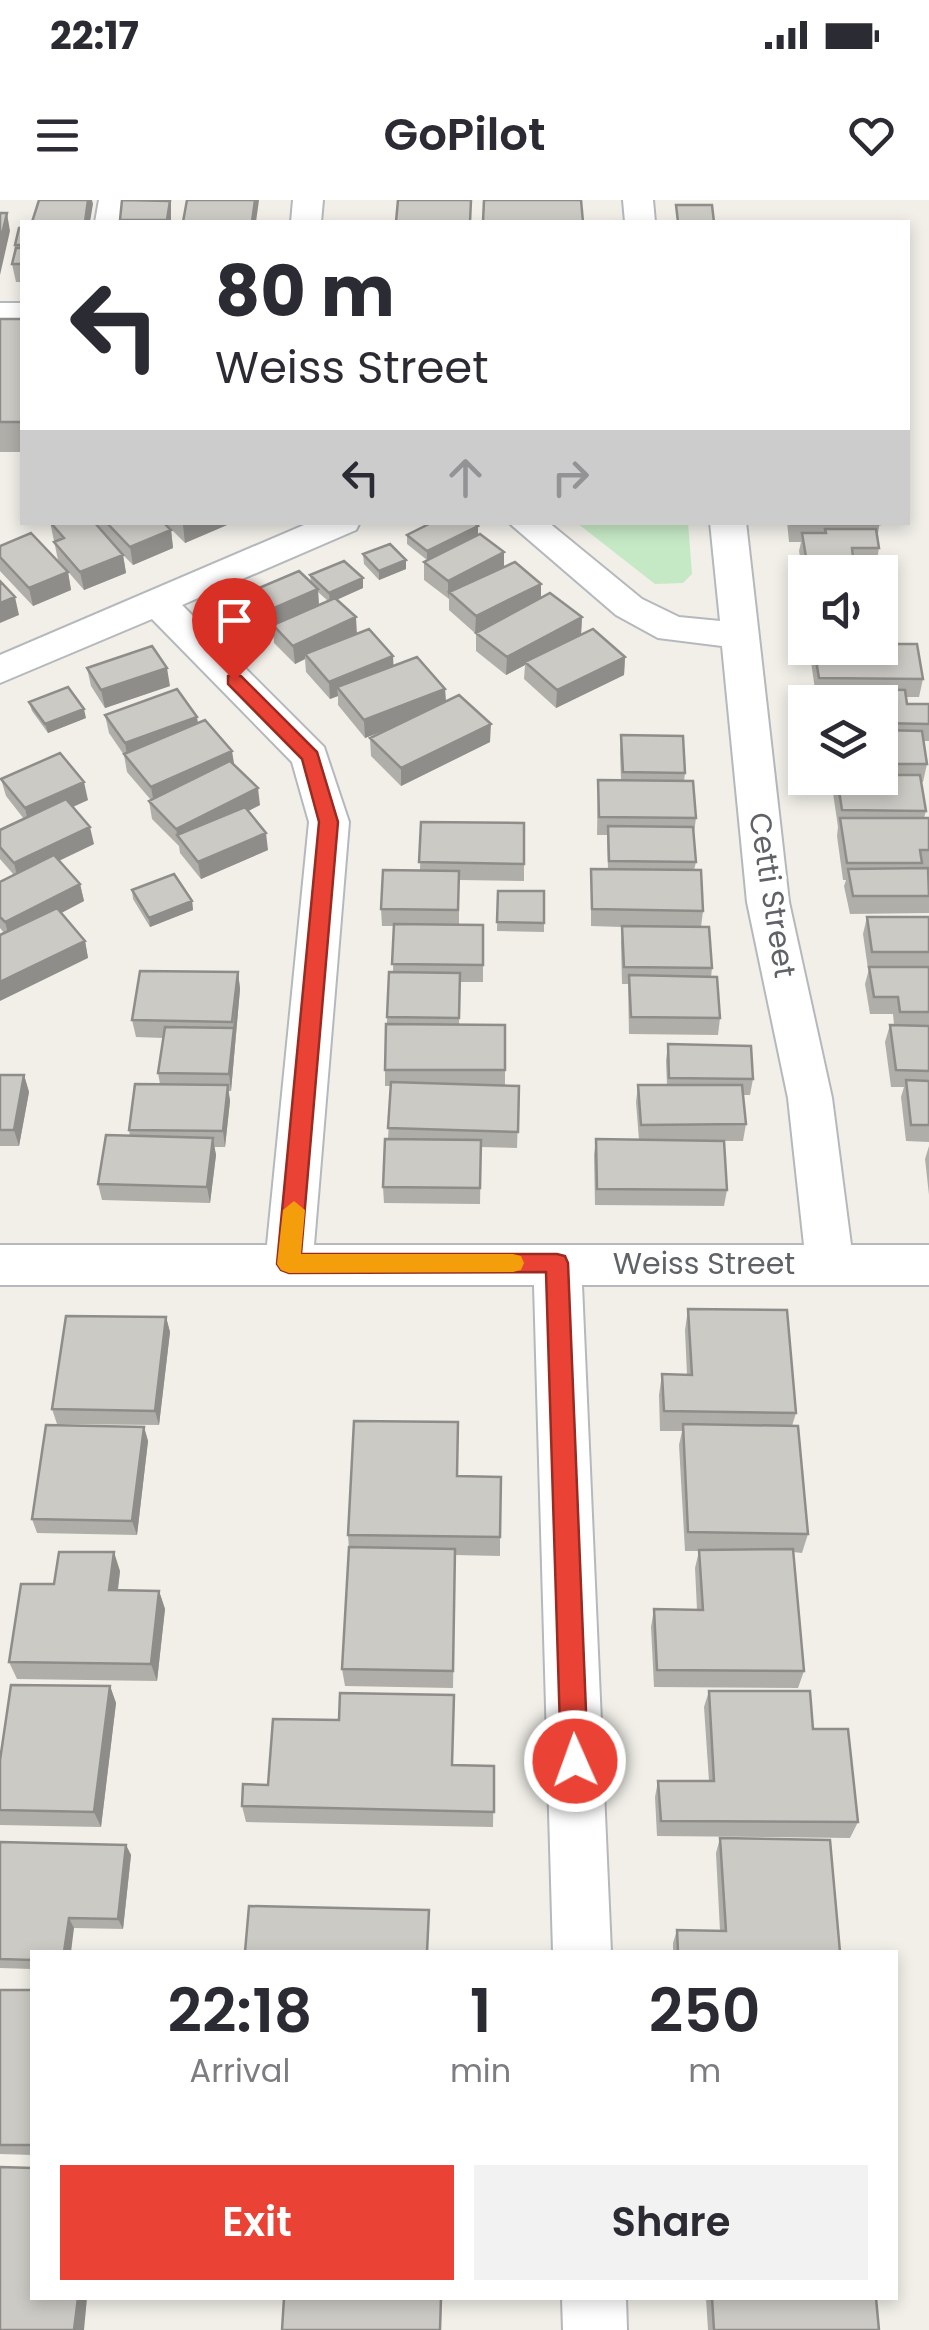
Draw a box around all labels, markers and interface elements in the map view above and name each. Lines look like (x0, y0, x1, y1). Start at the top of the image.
text: 22:17 (50, 9, 139, 62)
text: GoPilot (384, 103, 545, 166)
icon: menu (30, 108, 85, 163)
icon: heart (844, 108, 899, 163)
text: 80 m (215, 242, 395, 341)
icon: left (50, 260, 180, 390)
text: Weiss Street (215, 336, 489, 399)
icon: left (333, 450, 388, 505)
icon: ahead (438, 450, 493, 505)
icon: right (543, 450, 598, 505)
map controls (788, 555, 898, 795)
button: sound (788, 555, 898, 665)
pin (192, 578, 277, 681)
icon: arrive (207, 593, 262, 648)
button: layers (788, 685, 898, 795)
street label: Cetti Street (738, 809, 807, 981)
street label: Weiss Street (613, 1242, 795, 1285)
position arrow (523, 1709, 627, 1813)
text: 22:18 (167, 1969, 312, 2053)
text: 1 (470, 1969, 491, 2053)
text: 250 (649, 1969, 761, 2053)
text: Arrival (190, 2048, 290, 2093)
text: min (450, 2048, 511, 2093)
text: m (688, 2048, 721, 2093)
button: Exit (60, 2165, 454, 2280)
button: Share (474, 2165, 868, 2280)

